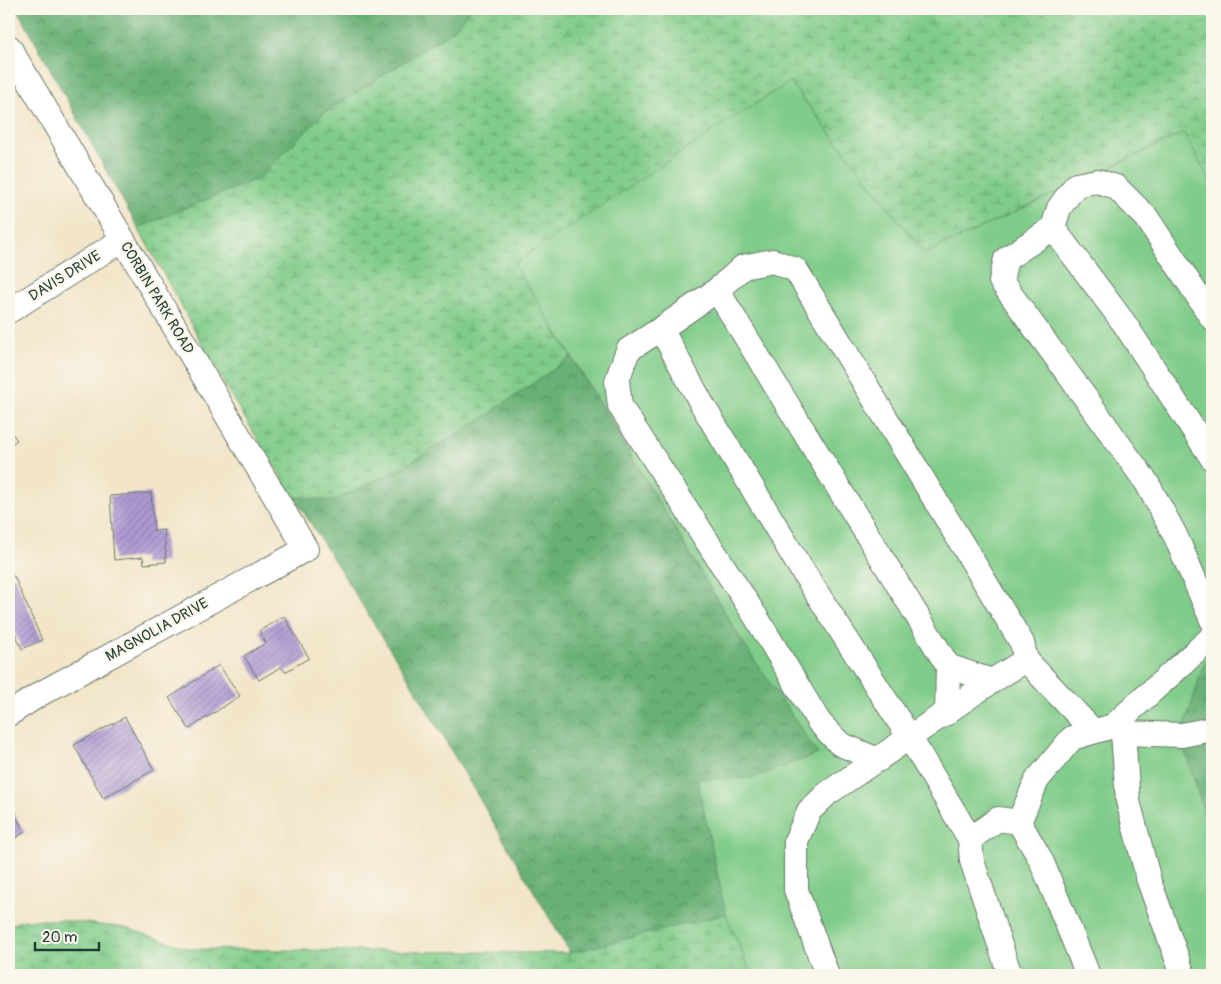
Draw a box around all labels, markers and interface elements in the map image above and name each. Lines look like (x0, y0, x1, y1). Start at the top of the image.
street label: CORBIN PARK ROAD (116, 238, 198, 358)
street label: DAVIS DRIVE (25, 246, 105, 306)
street label: MAGNOLIA DRIVE (102, 594, 212, 666)
scale bar (35, 919, 99, 951)
text: 20 m (42, 928, 77, 947)

